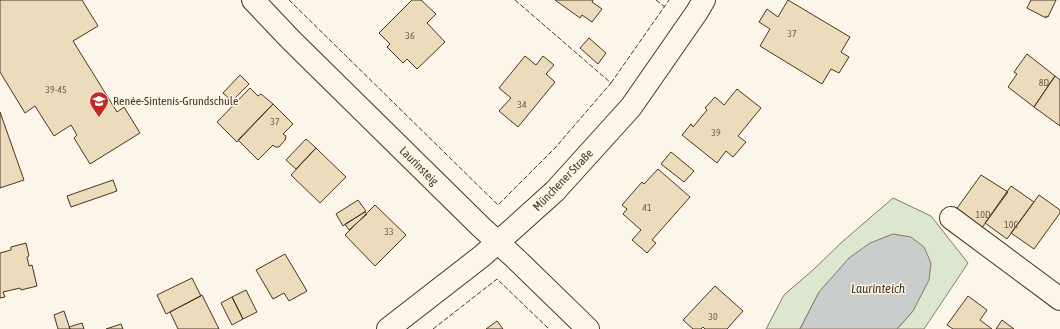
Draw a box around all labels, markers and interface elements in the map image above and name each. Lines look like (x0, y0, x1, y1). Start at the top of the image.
house number: 37 (787, 28, 797, 39)
house number: 36 (405, 30, 415, 41)
house number: 8D (1039, 77, 1050, 88)
house number: 39-45 (45, 84, 67, 95)
school or university icon: Renée-Sintenis-Grundschule (88, 90, 110, 118)
place label: Renée-Sintenis-Grundschule (113, 94, 238, 108)
house number: 34 (517, 99, 527, 110)
house number: 37 (270, 116, 280, 127)
house number: 39 (711, 127, 721, 138)
street label: Laurinsteig (397, 144, 442, 189)
street label: Münchener Straße (530, 146, 596, 214)
house number: 41 (642, 202, 652, 213)
house number: 10D (976, 209, 991, 220)
house number: 10C (1004, 219, 1018, 230)
house number: 33 (384, 226, 394, 237)
water label: Laurinteich (851, 281, 906, 296)
house number: 30 (708, 311, 718, 322)

